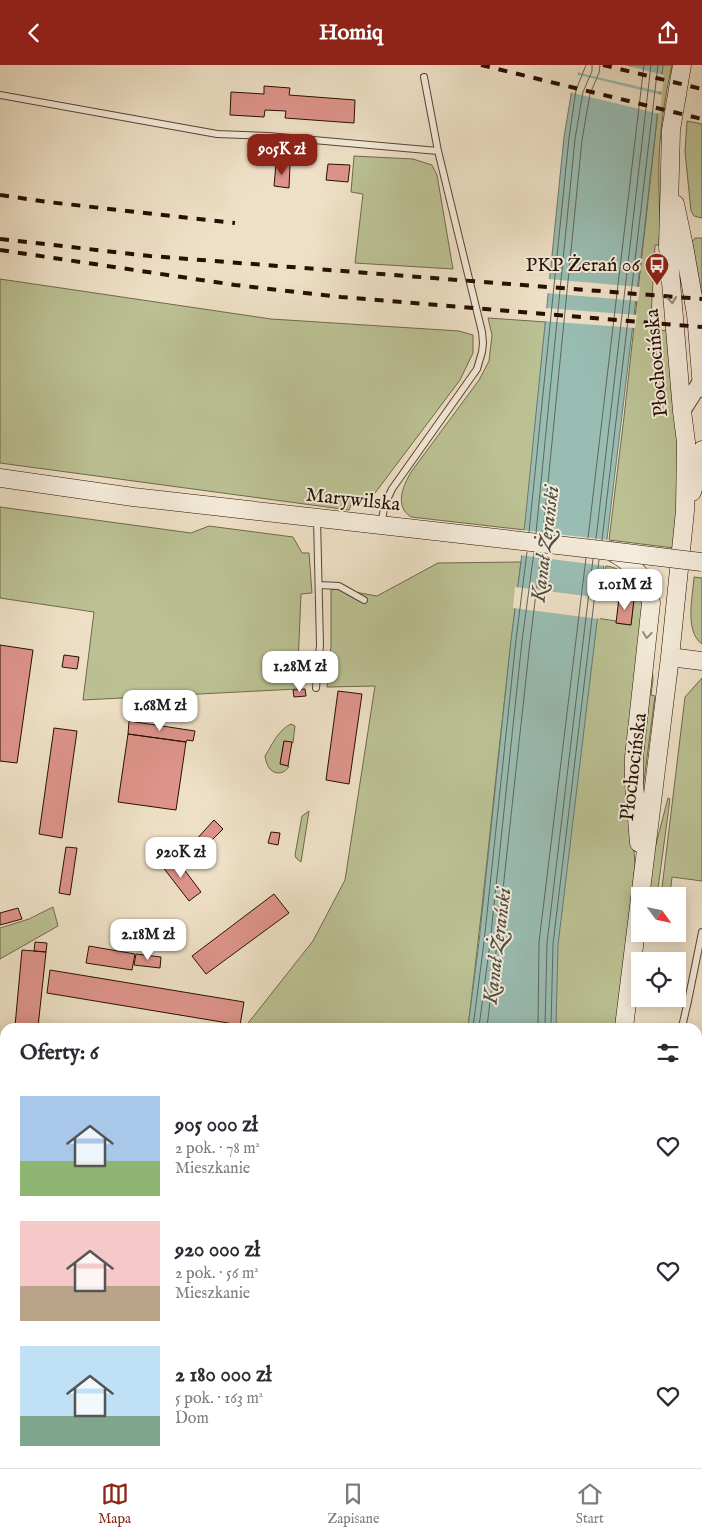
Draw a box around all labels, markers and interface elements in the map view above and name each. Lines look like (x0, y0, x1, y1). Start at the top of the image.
icon: back (20, 19, 48, 47)
text: Homiq (319, 19, 383, 47)
icon: share (654, 19, 682, 47)
pin: 905K zł (236, 133, 328, 176)
text: 905K zł (258, 140, 306, 160)
bus stop icon: PKP Żerań 06 (644, 252, 670, 286)
place label: PKP Żerań 06 (526, 253, 641, 278)
one-way arrow (667, 296, 678, 304)
street label: Płochocińska (640, 307, 674, 418)
water label: Kanał Żerański (525, 482, 567, 605)
street label: Marywilska (304, 483, 402, 517)
pin: 1.01M zł (573, 569, 677, 611)
text: 1.01M zł (598, 575, 652, 595)
one-way arrow (643, 630, 653, 639)
pin: 1.28M zł (248, 651, 352, 693)
text: 1.28M zł (273, 657, 327, 677)
pin: 1.68M zł (108, 689, 212, 732)
text: 1.68M zł (134, 696, 186, 716)
street label: Płochocińska (615, 711, 653, 822)
pin: 920K zł (135, 837, 227, 879)
text: 920K zł (156, 843, 206, 863)
water label: Kanał Żerański (477, 884, 519, 1007)
north arrow (631, 887, 686, 943)
map controls (631, 887, 686, 1007)
pin: 2.18M zł (96, 919, 200, 961)
text: 2.18M zł (121, 925, 175, 945)
button: locate (631, 952, 686, 1007)
icon: filters (654, 1039, 682, 1067)
text: Oferty: 6 (20, 1040, 99, 1067)
text: 905 000 zł (175, 1112, 258, 1139)
icon: home (60, 1116, 120, 1176)
icon: heart (654, 1132, 682, 1160)
text: 2 pok. · 78 m² (175, 1139, 260, 1159)
text: Mieszkanie (175, 1159, 250, 1179)
text: 920 000 zł (175, 1237, 260, 1264)
icon: home (60, 1241, 120, 1301)
icon: heart (654, 1257, 682, 1285)
text: 2 pok. · 56 m² (175, 1264, 259, 1284)
text: Mieszkanie (175, 1284, 250, 1304)
text: 2 180 000 zł (175, 1362, 271, 1389)
icon: home (60, 1366, 120, 1426)
icon: heart (654, 1382, 682, 1410)
text: 5 pok. · 163 m² (175, 1389, 263, 1409)
text: Dom (175, 1409, 209, 1429)
tab: Mapa (98, 1480, 131, 1528)
tab: Zapisane (327, 1480, 379, 1528)
tab: Start (576, 1480, 604, 1528)

